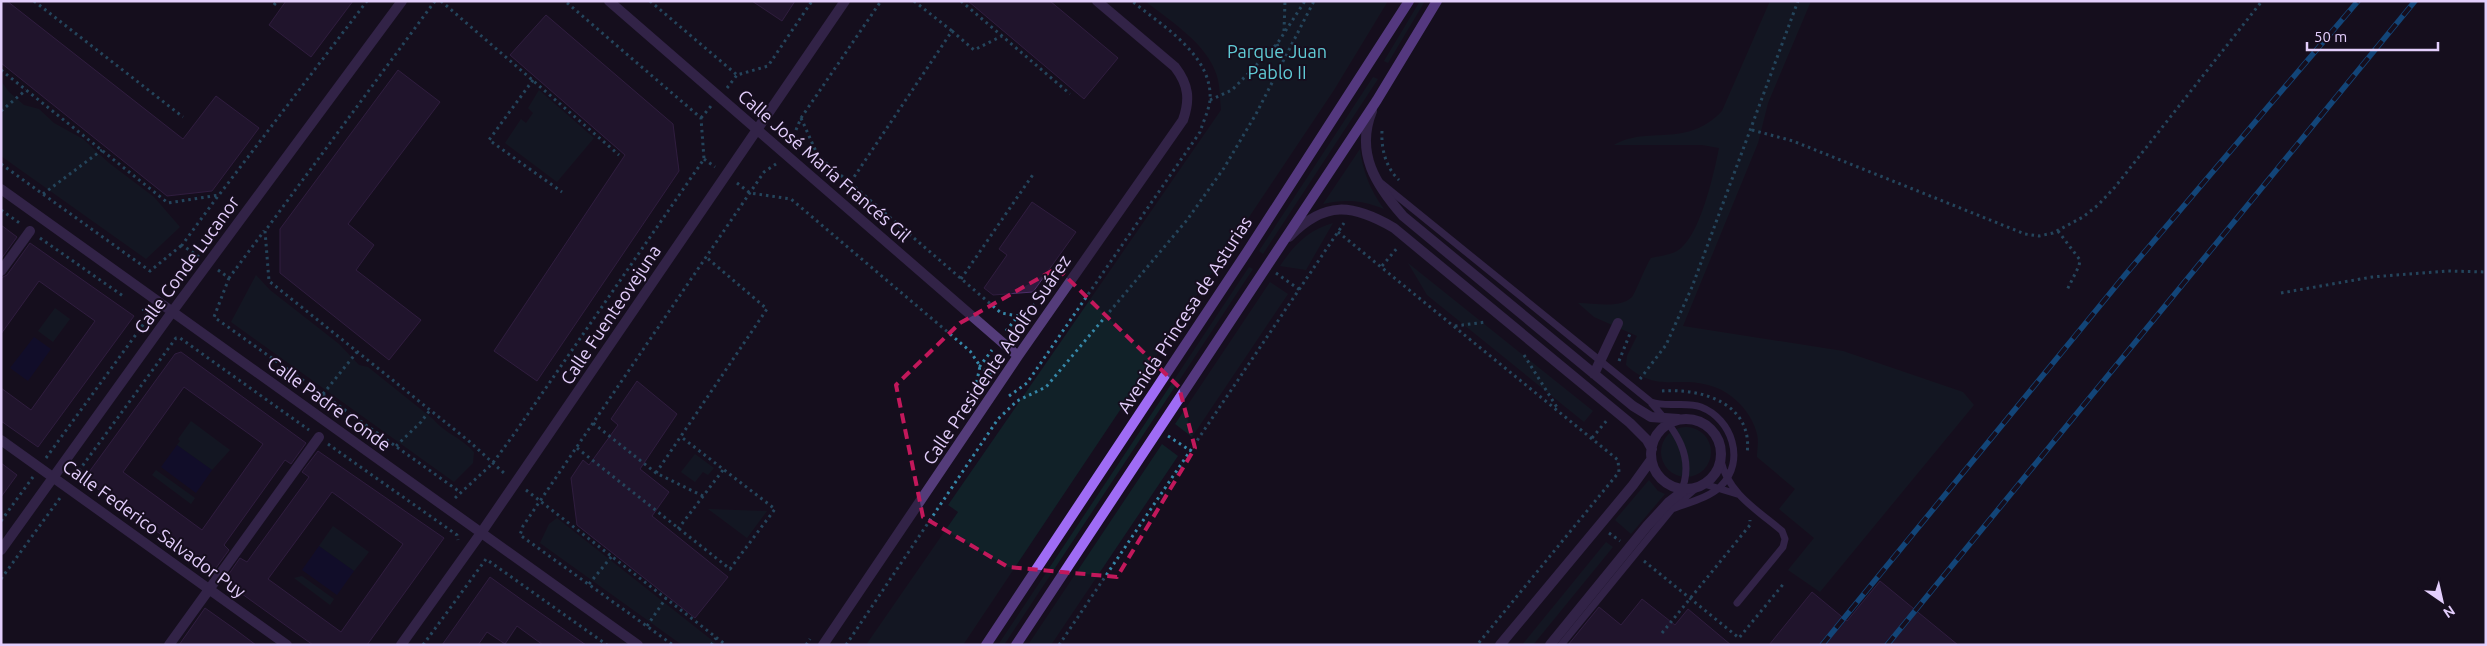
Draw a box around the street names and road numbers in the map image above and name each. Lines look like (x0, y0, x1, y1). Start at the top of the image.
street label: Calle José María Francés Gil (735, 85, 915, 246)
street label: Calle Conde Lucanor (130, 192, 243, 337)
street label: Avenida Princesa de Asturias (1113, 212, 1255, 416)
street label: Calle Fuenteovejuna (556, 241, 664, 388)
street label: Calle Presidente Adolfo Suárez (918, 251, 1074, 468)
street label: Calle Padre Conde (264, 352, 395, 455)
street label: Calle Federico Salvador Puy (59, 455, 250, 601)

